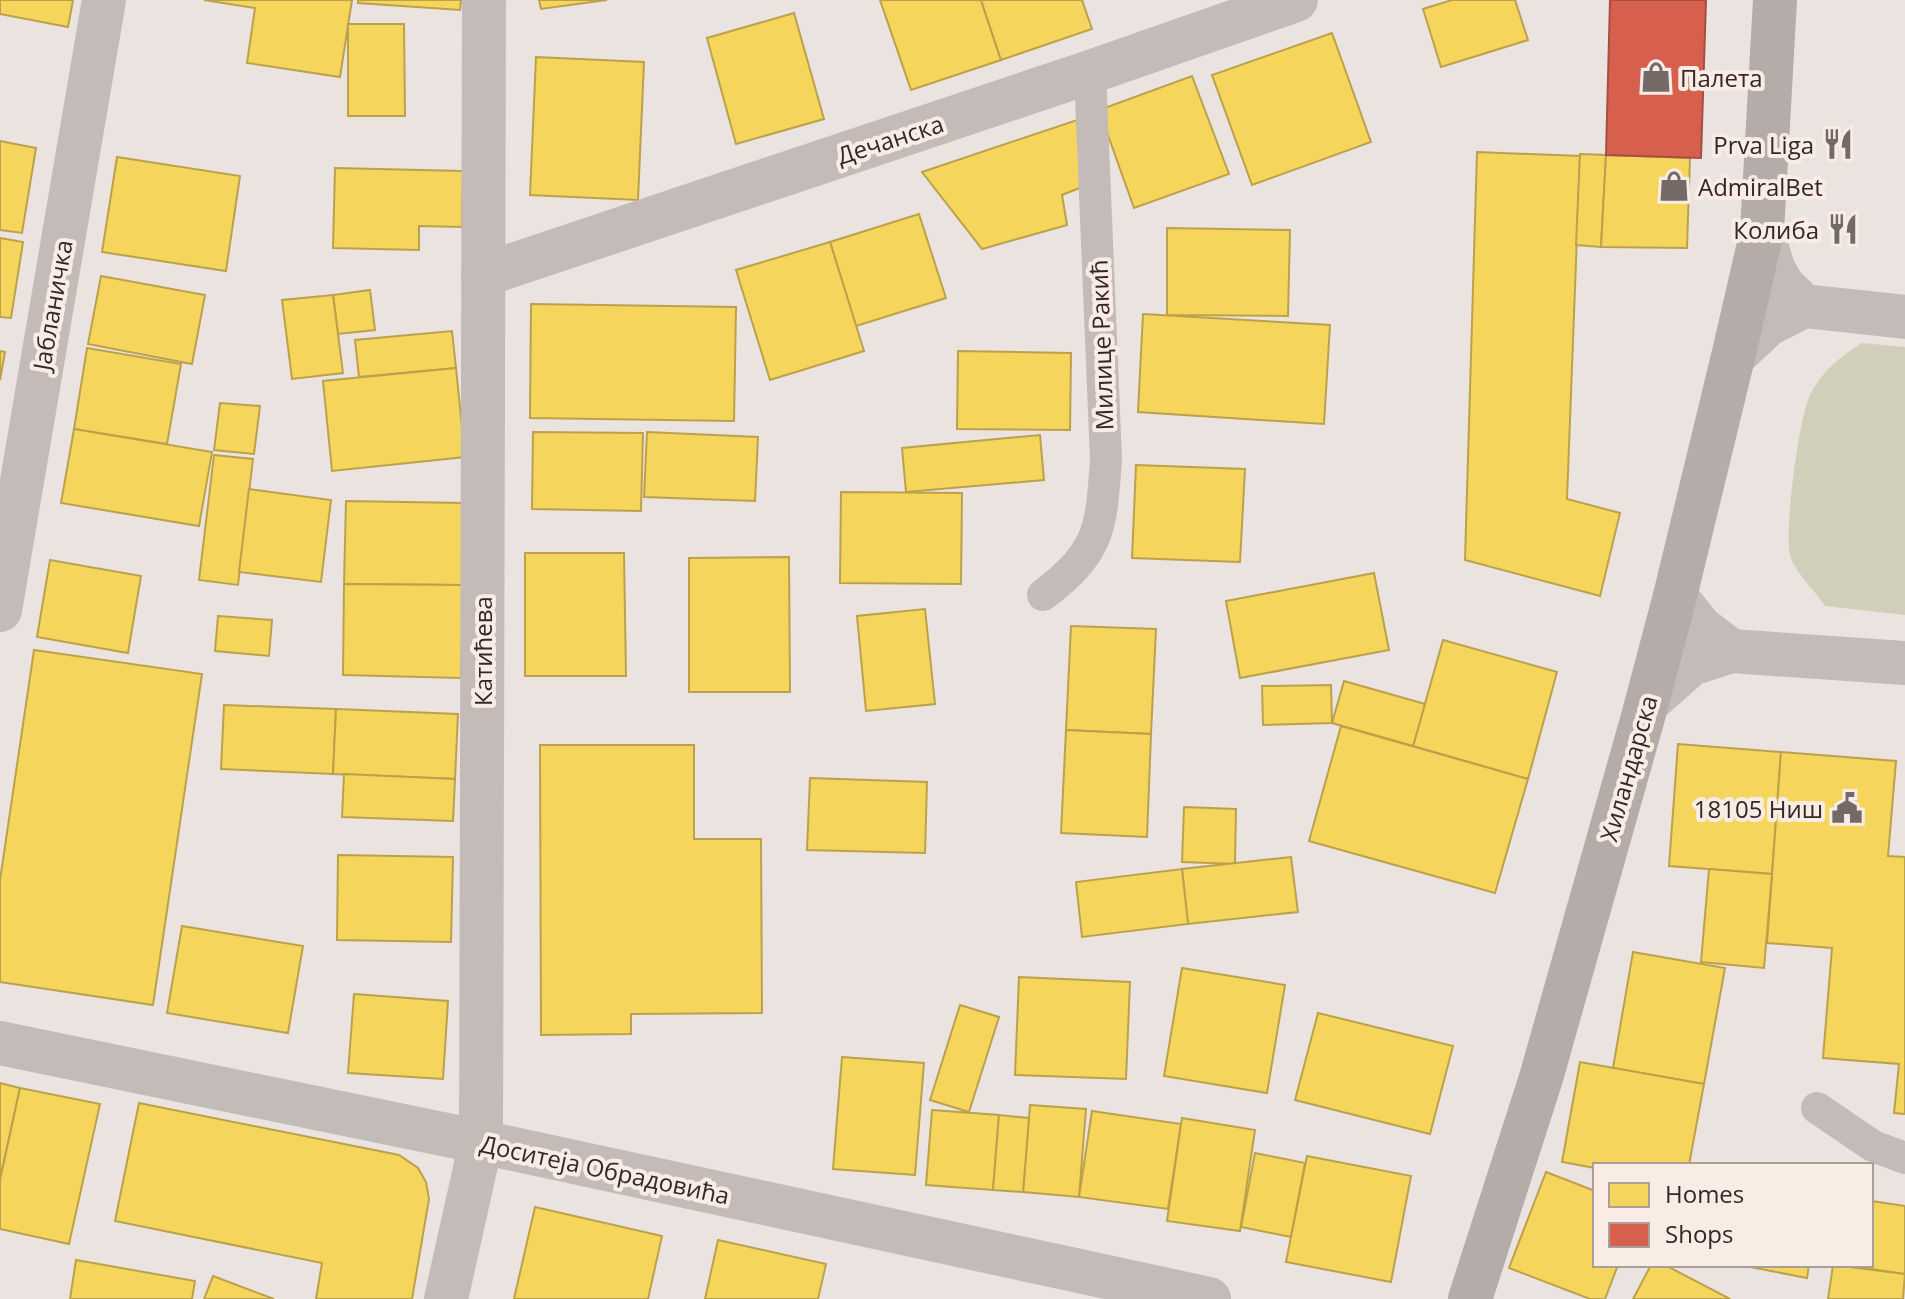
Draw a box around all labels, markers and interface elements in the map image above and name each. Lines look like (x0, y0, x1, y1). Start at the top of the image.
shop icon: Палета (1639, 60, 1673, 94)
place label: Палета (1680, 61, 1763, 94)
street label: Дечанска (832, 106, 948, 172)
restaurant icon: Prva Liga (1821, 127, 1855, 161)
place label: Prva Liga (1713, 128, 1814, 161)
shop icon: AdmiralBet (1657, 169, 1691, 203)
place label: AdmiralBet (1698, 170, 1823, 203)
restaurant icon: Колиба (1826, 212, 1860, 246)
place label: Колиба (1733, 213, 1819, 246)
street label: Јабланичка (24, 237, 80, 375)
street label: Милице Ракић (1082, 259, 1120, 431)
street label: Катићева (466, 596, 499, 706)
street label: Хиландарска (1591, 691, 1665, 845)
public building icon: 18105 Ниш (1830, 791, 1864, 825)
place label: 18105 Ниш (1694, 792, 1823, 825)
street label: Доситеја Обрадовића (477, 1126, 733, 1212)
legend (1593, 1163, 1873, 1267)
text: Homes (1665, 1177, 1744, 1210)
text: Shops (1665, 1217, 1733, 1250)

